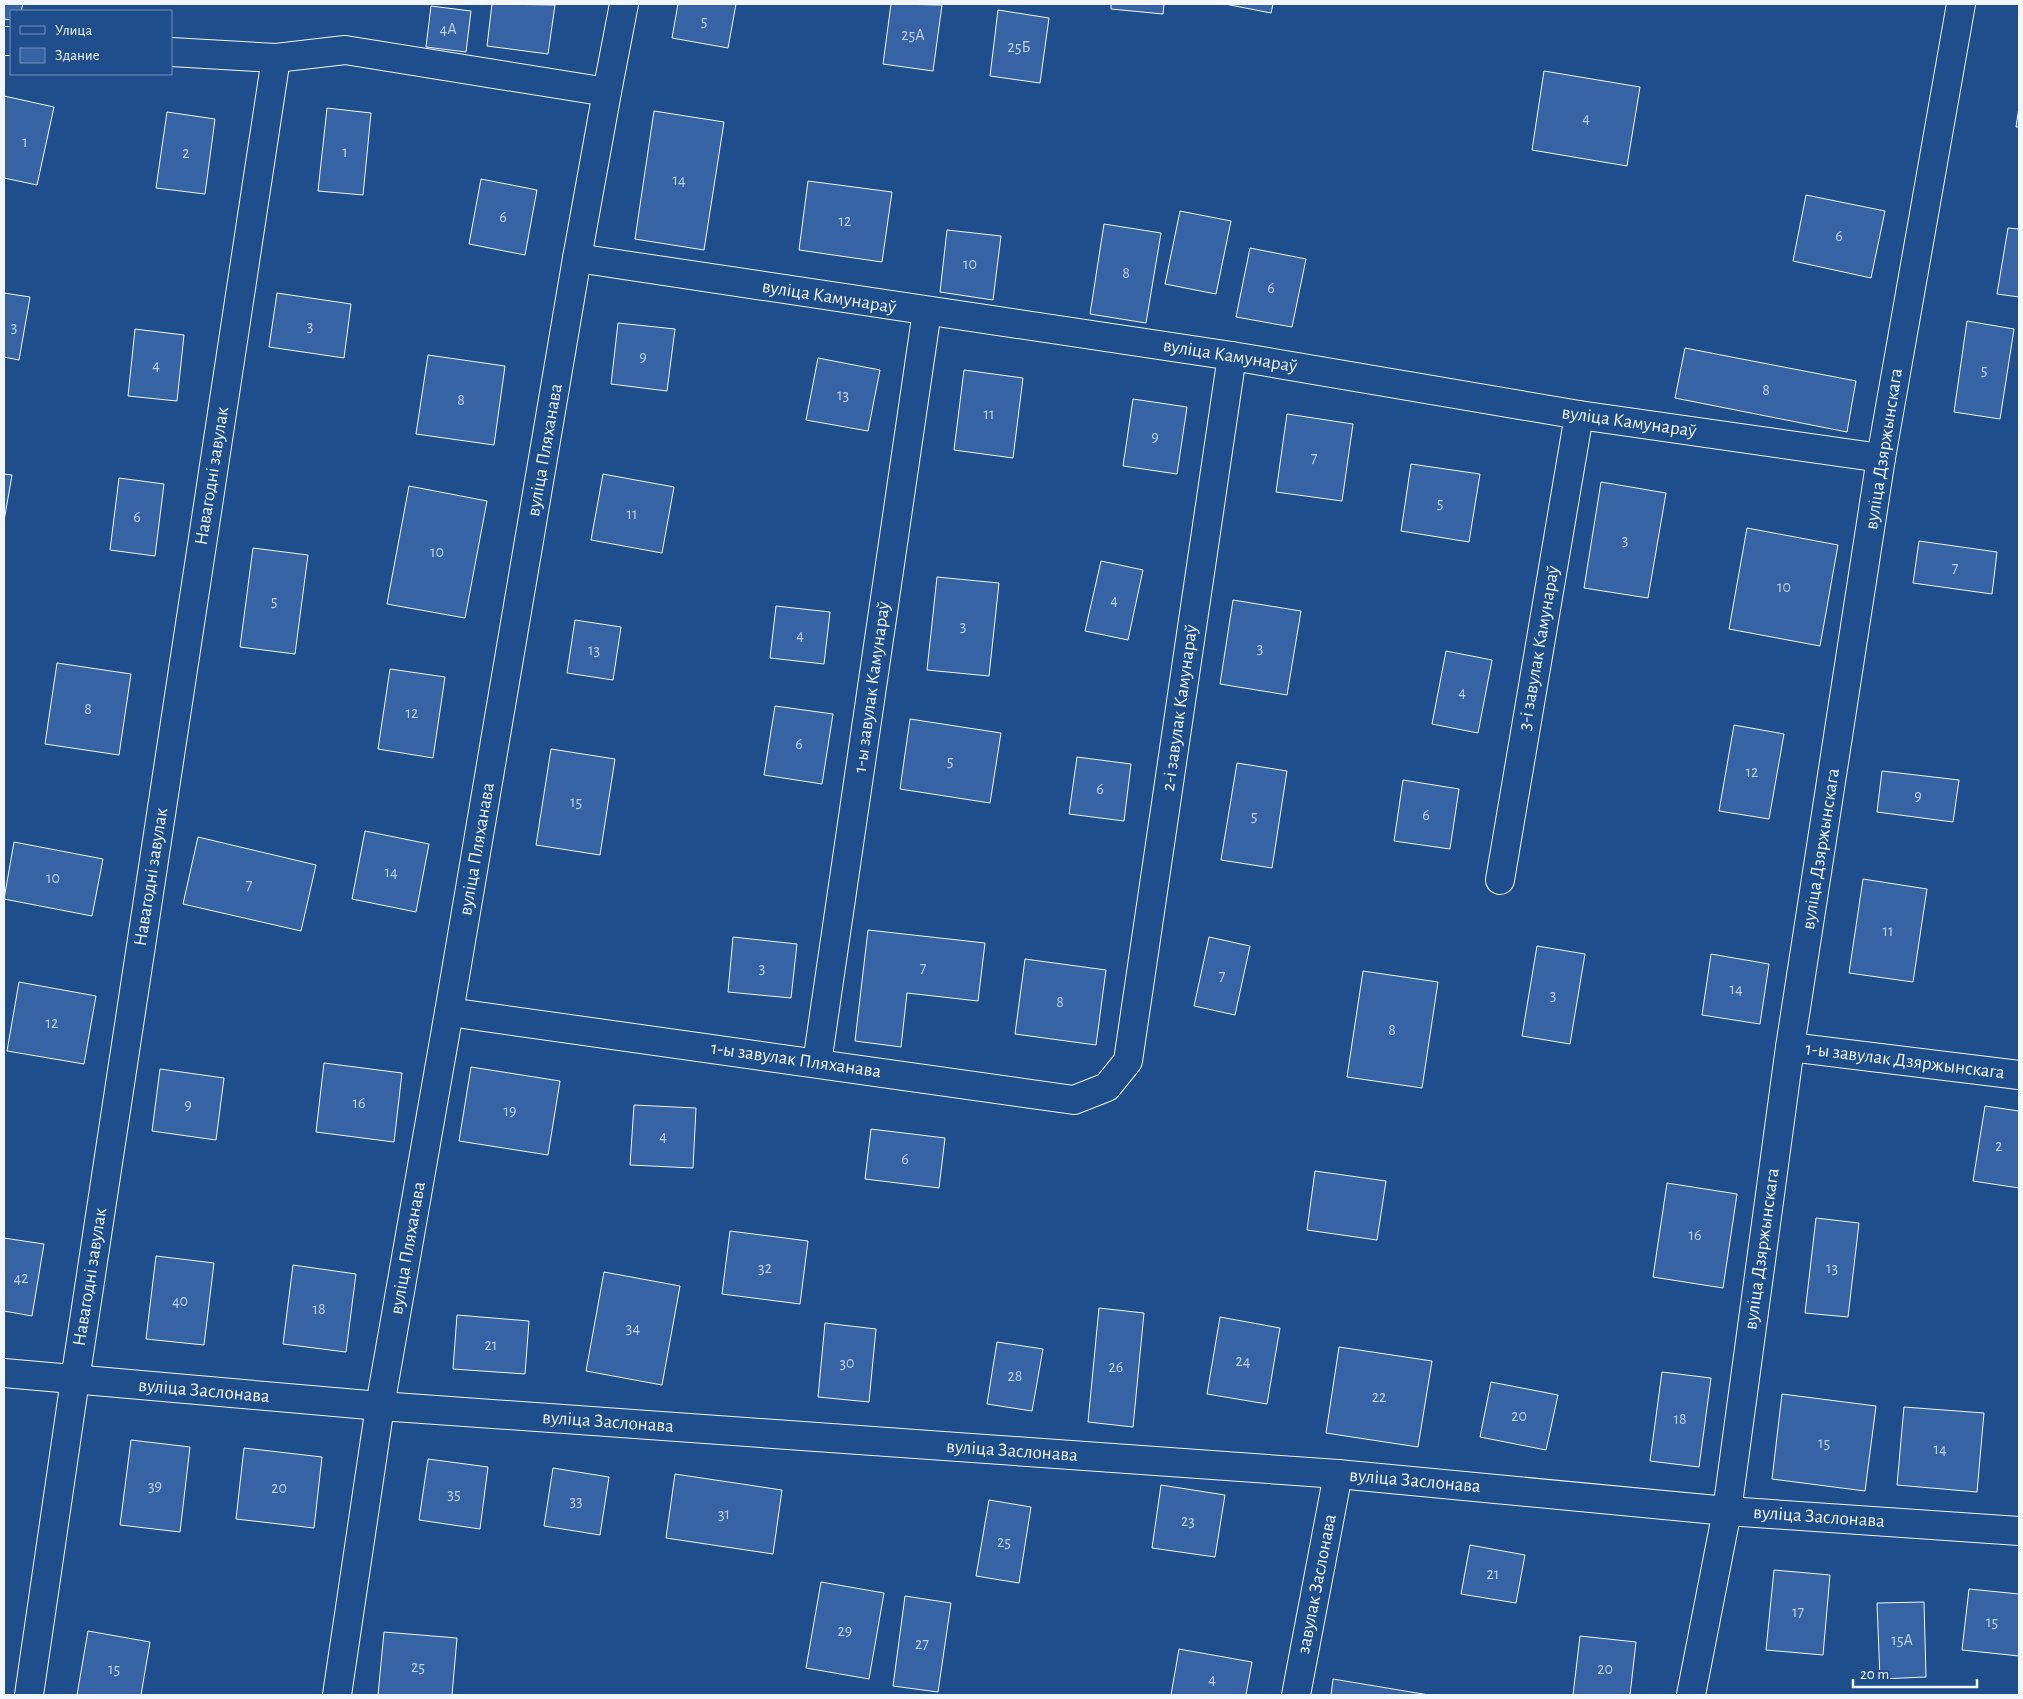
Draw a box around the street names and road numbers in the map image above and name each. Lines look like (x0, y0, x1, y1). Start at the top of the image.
street label: вуліца Камунараў (761, 277, 897, 317)
street label: вуліца Камунараў (1162, 336, 1298, 376)
street label: вуліца Дзяржынскага (1862, 367, 1906, 531)
street label: вуліца Пляханава (524, 382, 566, 518)
street label: вуліца Камунараў (1560, 403, 1698, 441)
street label: Навагодні завулак (192, 405, 232, 547)
street label: 3-і завулак Камунараў (1515, 564, 1563, 732)
street label: 1-ы завулак Камунараў (851, 600, 893, 774)
street label: 2-і завулак Камунараў (1159, 624, 1201, 792)
street label: вуліца Дзяржынскага (1799, 767, 1843, 931)
street label: вуліца Пляханава (456, 781, 498, 917)
street label: Навагодні завулак (131, 806, 171, 948)
street label: 1-ы завулак Пляханава (710, 1039, 883, 1081)
street label: 1-ы завулак Дзяржынскага (1804, 1039, 2006, 1083)
street label: вуліца Дзяржынскага (1741, 1167, 1783, 1331)
street label: вуліца Пляханава (387, 1180, 429, 1316)
street label: Навагодні завулак (70, 1206, 110, 1348)
street label: вуліца Заслонава (138, 1376, 271, 1406)
street label: вуліца Заслонава (542, 1408, 675, 1436)
street label: вуліца Заслонава (946, 1437, 1079, 1465)
street label: вуліца Заслонава (1349, 1466, 1482, 1496)
street label: вуліца Заслонава (1753, 1503, 1886, 1531)
street label: завулак Заслонава (1294, 1512, 1340, 1655)

